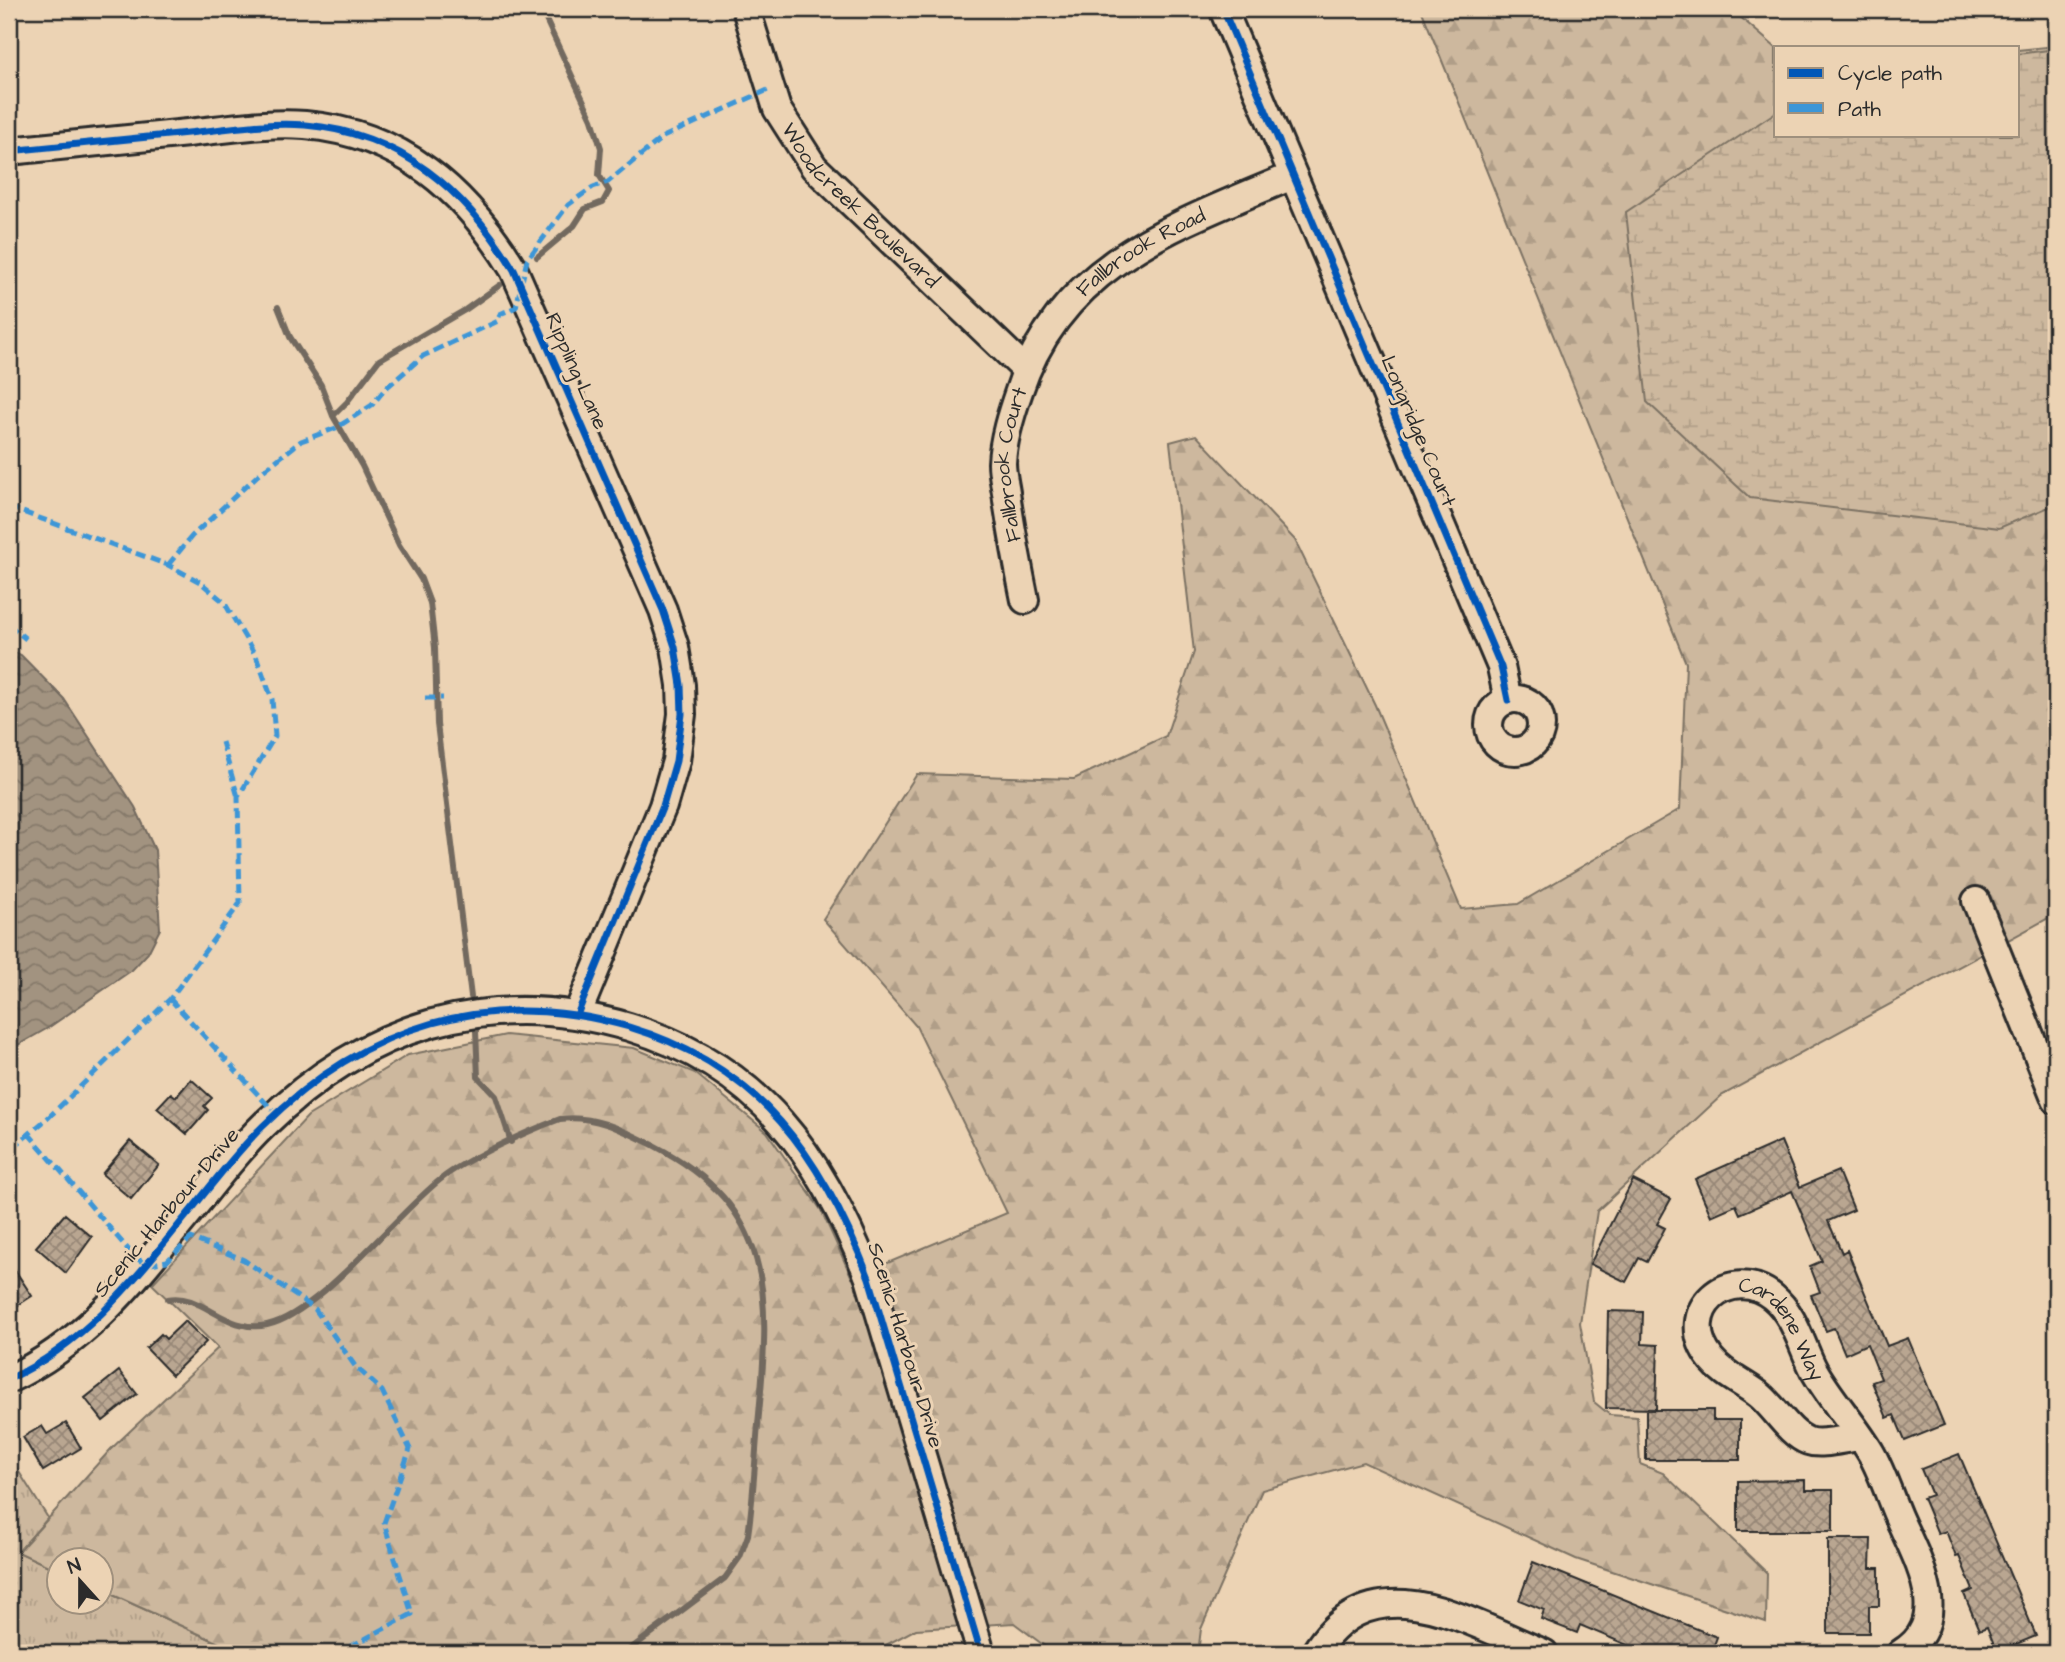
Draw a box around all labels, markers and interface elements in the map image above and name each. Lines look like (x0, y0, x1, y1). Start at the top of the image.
legend (1774, 46, 2020, 136)
text: Cycle path (1838, 59, 1943, 90)
text: Path (1838, 95, 1882, 124)
street label: Woodcreek Boulevard (774, 117, 946, 295)
street label: Fallbrook Road (1070, 201, 1210, 303)
street label: Rippling Lane (536, 308, 615, 435)
street label: Longridge Court (1372, 351, 1464, 512)
street label: Fallbrook Court (988, 383, 1035, 544)
street label: Scenic Harbour Drive (87, 1121, 246, 1303)
street label: Scenic Harbour Drive (860, 1239, 951, 1451)
street label: Cardene Way (1738, 1271, 1831, 1388)
north arrow (46, 1546, 116, 1616)
text: N (64, 1552, 85, 1581)

